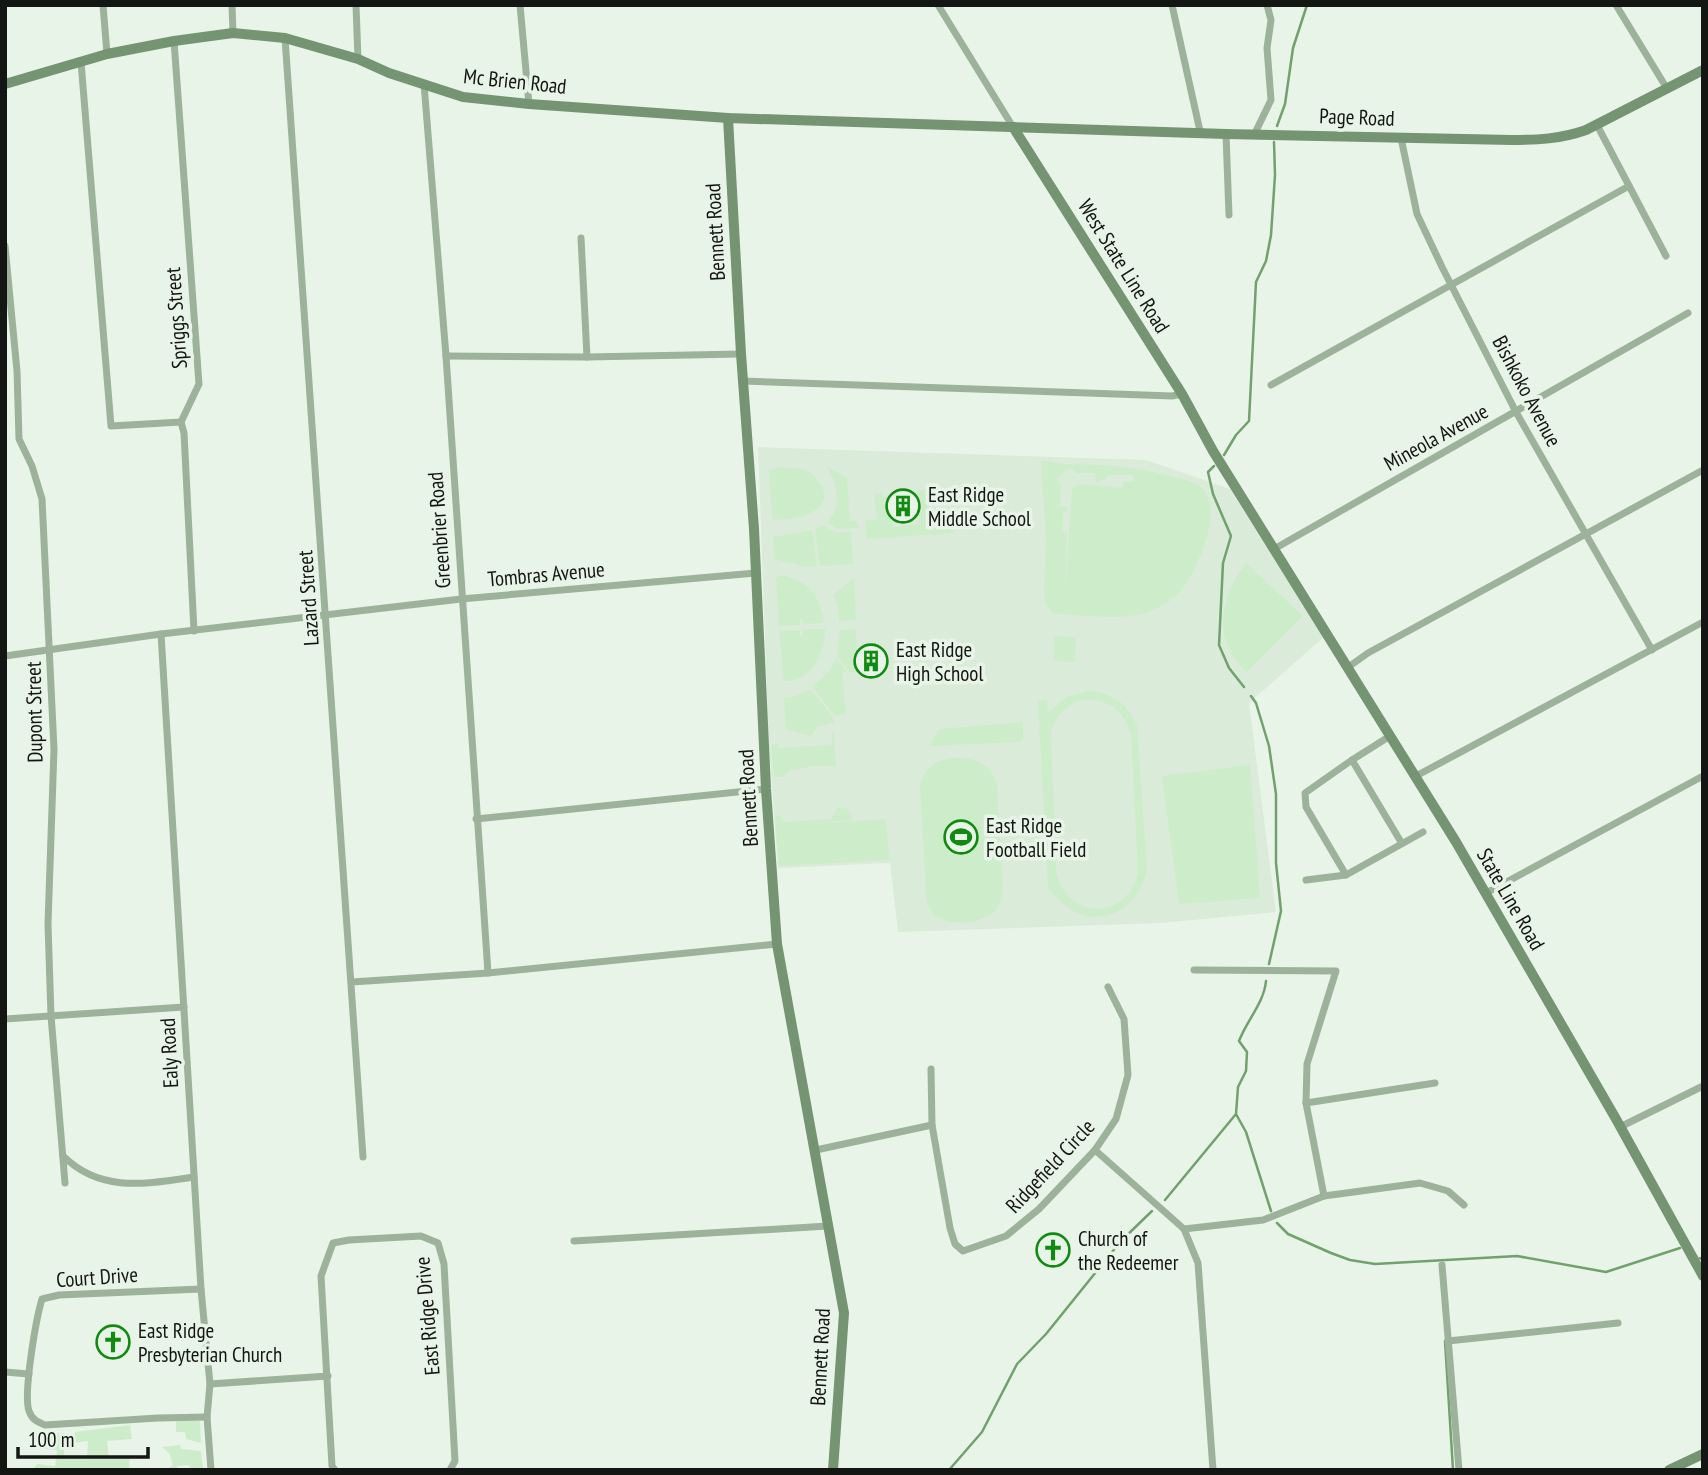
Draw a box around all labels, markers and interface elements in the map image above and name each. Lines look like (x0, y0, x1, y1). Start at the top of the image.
street label: Mc Brien Road (462, 62, 568, 100)
street label: Page Road (1319, 102, 1395, 132)
street label: Bennett Road (699, 183, 731, 281)
street label: West State Line Road (1072, 194, 1176, 338)
street label: Spriggs Street (159, 266, 193, 370)
street label: Bishkoko Avenue (1486, 331, 1568, 451)
street label: Mineola Avenue (1379, 397, 1493, 477)
street label: Greenbrier Road (421, 471, 457, 589)
place label: East Ridge Middle School (928, 481, 1031, 532)
building icon: East Ridge Middle School (884, 487, 922, 525)
street label: Lazard Street (291, 549, 325, 647)
street label: Tombras Avenue (486, 555, 606, 593)
place label: East Ridge High School (896, 636, 983, 687)
building icon: East Ridge High School (852, 642, 890, 680)
street label: Dupont Street (20, 661, 48, 763)
street label: Bennett Road (732, 749, 764, 847)
place label: East Ridge Football Field (986, 812, 1086, 863)
sports icon: East Ridge Football Field (942, 818, 980, 856)
street label: State Line Road (1471, 843, 1551, 955)
street label: Ealy Road (154, 1017, 184, 1089)
street label: Ridgefield Circle (1000, 1113, 1100, 1219)
place label: Church of the Redeemer (1078, 1225, 1179, 1276)
church icon: Church of the Redeemer (1034, 1231, 1072, 1269)
street label: East Ridge Drive (408, 1256, 446, 1376)
street label: Court Drive (55, 1261, 139, 1293)
street label: Bennett Road (804, 1308, 836, 1406)
place label: East Ridge Presbyterian Church (138, 1317, 282, 1368)
church icon: East Ridge Presbyterian Church (94, 1323, 132, 1361)
scale bar (18, 1416, 147, 1460)
text: 100 m (28, 1426, 74, 1453)

